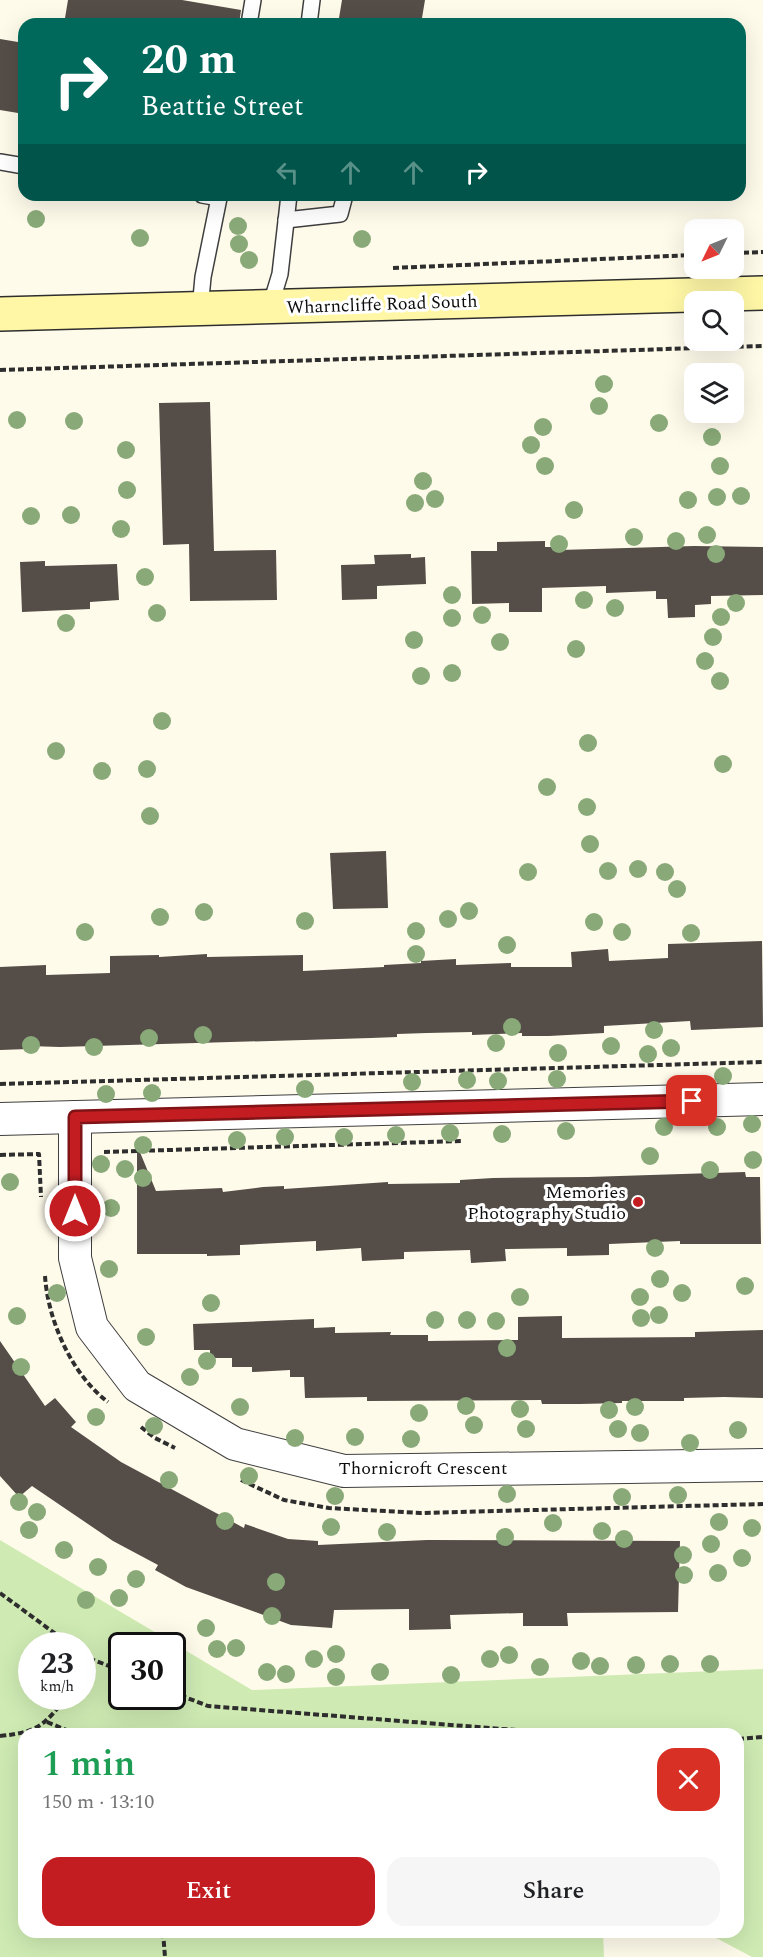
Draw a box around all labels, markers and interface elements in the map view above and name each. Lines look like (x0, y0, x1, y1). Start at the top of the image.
text: 20 m (141, 29, 236, 92)
icon: right (42, 42, 120, 120)
text: Beattie Street (141, 86, 304, 128)
icon: left (271, 156, 304, 189)
icon: ahead (334, 156, 367, 189)
icon: ahead (397, 156, 430, 189)
icon: right (460, 156, 493, 189)
north arrow (684, 219, 744, 279)
map controls (684, 219, 744, 423)
street label: Wharncliffe Road South (286, 288, 478, 321)
button: search (684, 291, 744, 351)
button: layers (684, 363, 744, 423)
pin (666, 1075, 717, 1126)
icon: arrive (675, 1084, 708, 1117)
position arrow (43, 1179, 107, 1243)
place label: Memories Photography Studio (467, 1179, 626, 1227)
marker: Memories Photography Studio (631, 1195, 645, 1209)
street label: Thornicroft Crescent (339, 1455, 507, 1482)
speed limit sign: 30 (108, 1632, 186, 1710)
text: 23 (40, 1641, 74, 1687)
text: km/h (40, 1675, 74, 1698)
text: 1 min (42, 1737, 135, 1792)
button: close (657, 1748, 720, 1811)
text: 150 m · 13:10 (42, 1787, 154, 1817)
button: Exit (42, 1857, 375, 1926)
button: Share (387, 1857, 720, 1926)

